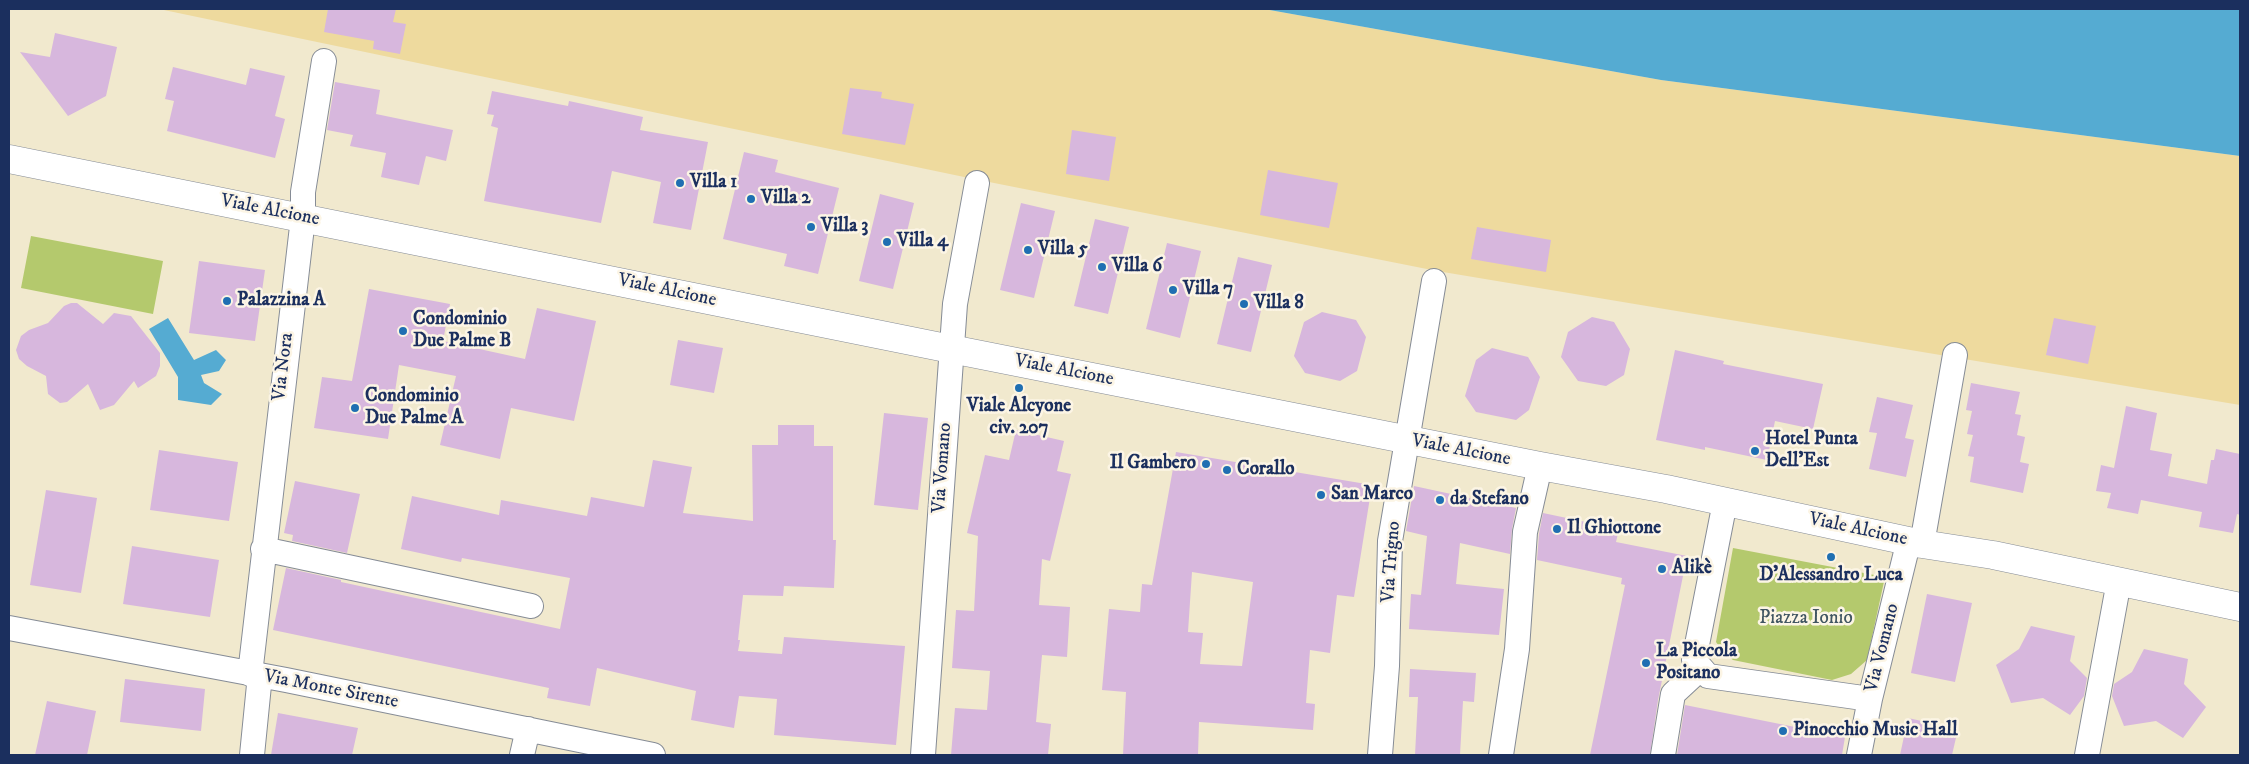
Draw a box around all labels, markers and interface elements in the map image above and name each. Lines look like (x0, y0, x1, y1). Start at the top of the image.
place label: Villa 1 (690, 172, 737, 194)
marker: Villa 1 (674, 177, 686, 189)
place label: Villa 2 (761, 188, 811, 210)
street label: Viale Alcione (219, 190, 321, 232)
marker: Villa 2 (745, 193, 757, 205)
place label: Villa 3 (821, 216, 868, 238)
marker: Villa 3 (805, 221, 817, 233)
place label: Villa 4 (897, 231, 948, 253)
marker: Villa 4 (881, 236, 893, 248)
place label: Villa 5 (1038, 239, 1088, 261)
marker: Villa 5 (1022, 244, 1034, 256)
place label: Villa 6 (1112, 256, 1162, 278)
marker: Villa 6 (1096, 261, 1108, 273)
street label: Viale Alcione (616, 269, 718, 313)
place label: Villa 7 (1183, 279, 1233, 301)
marker: Villa 7 (1167, 284, 1179, 296)
place label: Palazzina A (237, 290, 325, 312)
place label: Villa 8 (1254, 293, 1304, 315)
marker: Palazzina A (221, 295, 233, 307)
marker: Villa 8 (1238, 298, 1250, 310)
place label: Condominio Due Palme B (413, 309, 511, 353)
marker: Condominio Due Palme B (397, 325, 409, 337)
street label: Via Nora (269, 332, 299, 402)
street label: Viale Alcione (1013, 350, 1115, 392)
marker: Viale Alcyone civ. 207 (1013, 382, 1025, 394)
place label: Condominio Due Palme A (365, 386, 463, 430)
place label: Viale Alcyone civ. 207 (967, 396, 1071, 440)
marker: Condominio Due Palme A (349, 402, 361, 414)
street label: Via Vomano (928, 422, 958, 514)
place label: Hotel Punta Dell'Est (1765, 429, 1858, 473)
street label: Viale Alcione (1410, 430, 1512, 472)
marker: Hotel Punta Dell'Est (1749, 445, 1761, 457)
place label: Il Gambero (1110, 453, 1196, 475)
marker: Il Gambero (1200, 458, 1212, 470)
place label: Corallo (1237, 459, 1295, 481)
marker: Corallo (1221, 464, 1233, 476)
place label: San Marco (1331, 484, 1413, 506)
marker: San Marco (1315, 489, 1327, 501)
place label: da Stefano (1450, 489, 1529, 511)
marker: da Stefano (1434, 494, 1446, 506)
street label: Viale Alcione (1807, 508, 1909, 552)
place label: Il Ghiottone (1567, 518, 1661, 540)
street label: Via Trigno (1378, 520, 1406, 604)
marker: Il Ghiottone (1551, 523, 1563, 535)
marker: D'Alessandro Luca (1825, 551, 1837, 563)
place label: Alikè (1672, 558, 1712, 580)
marker: Alikè (1656, 563, 1668, 575)
place label: D'Alessandro Luca (1759, 565, 1903, 587)
street label: Via Vomano (1861, 601, 1905, 695)
park label: Piazza Ionio (1759, 608, 1853, 630)
place label: La Piccola Positano (1656, 641, 1737, 685)
marker: La Piccola Positano (1640, 657, 1652, 669)
street label: Via Monte Sirente (262, 666, 400, 714)
place label: Pinocchio Music Hall (1793, 720, 1958, 742)
marker: Pinocchio Music Hall (1777, 725, 1789, 737)

